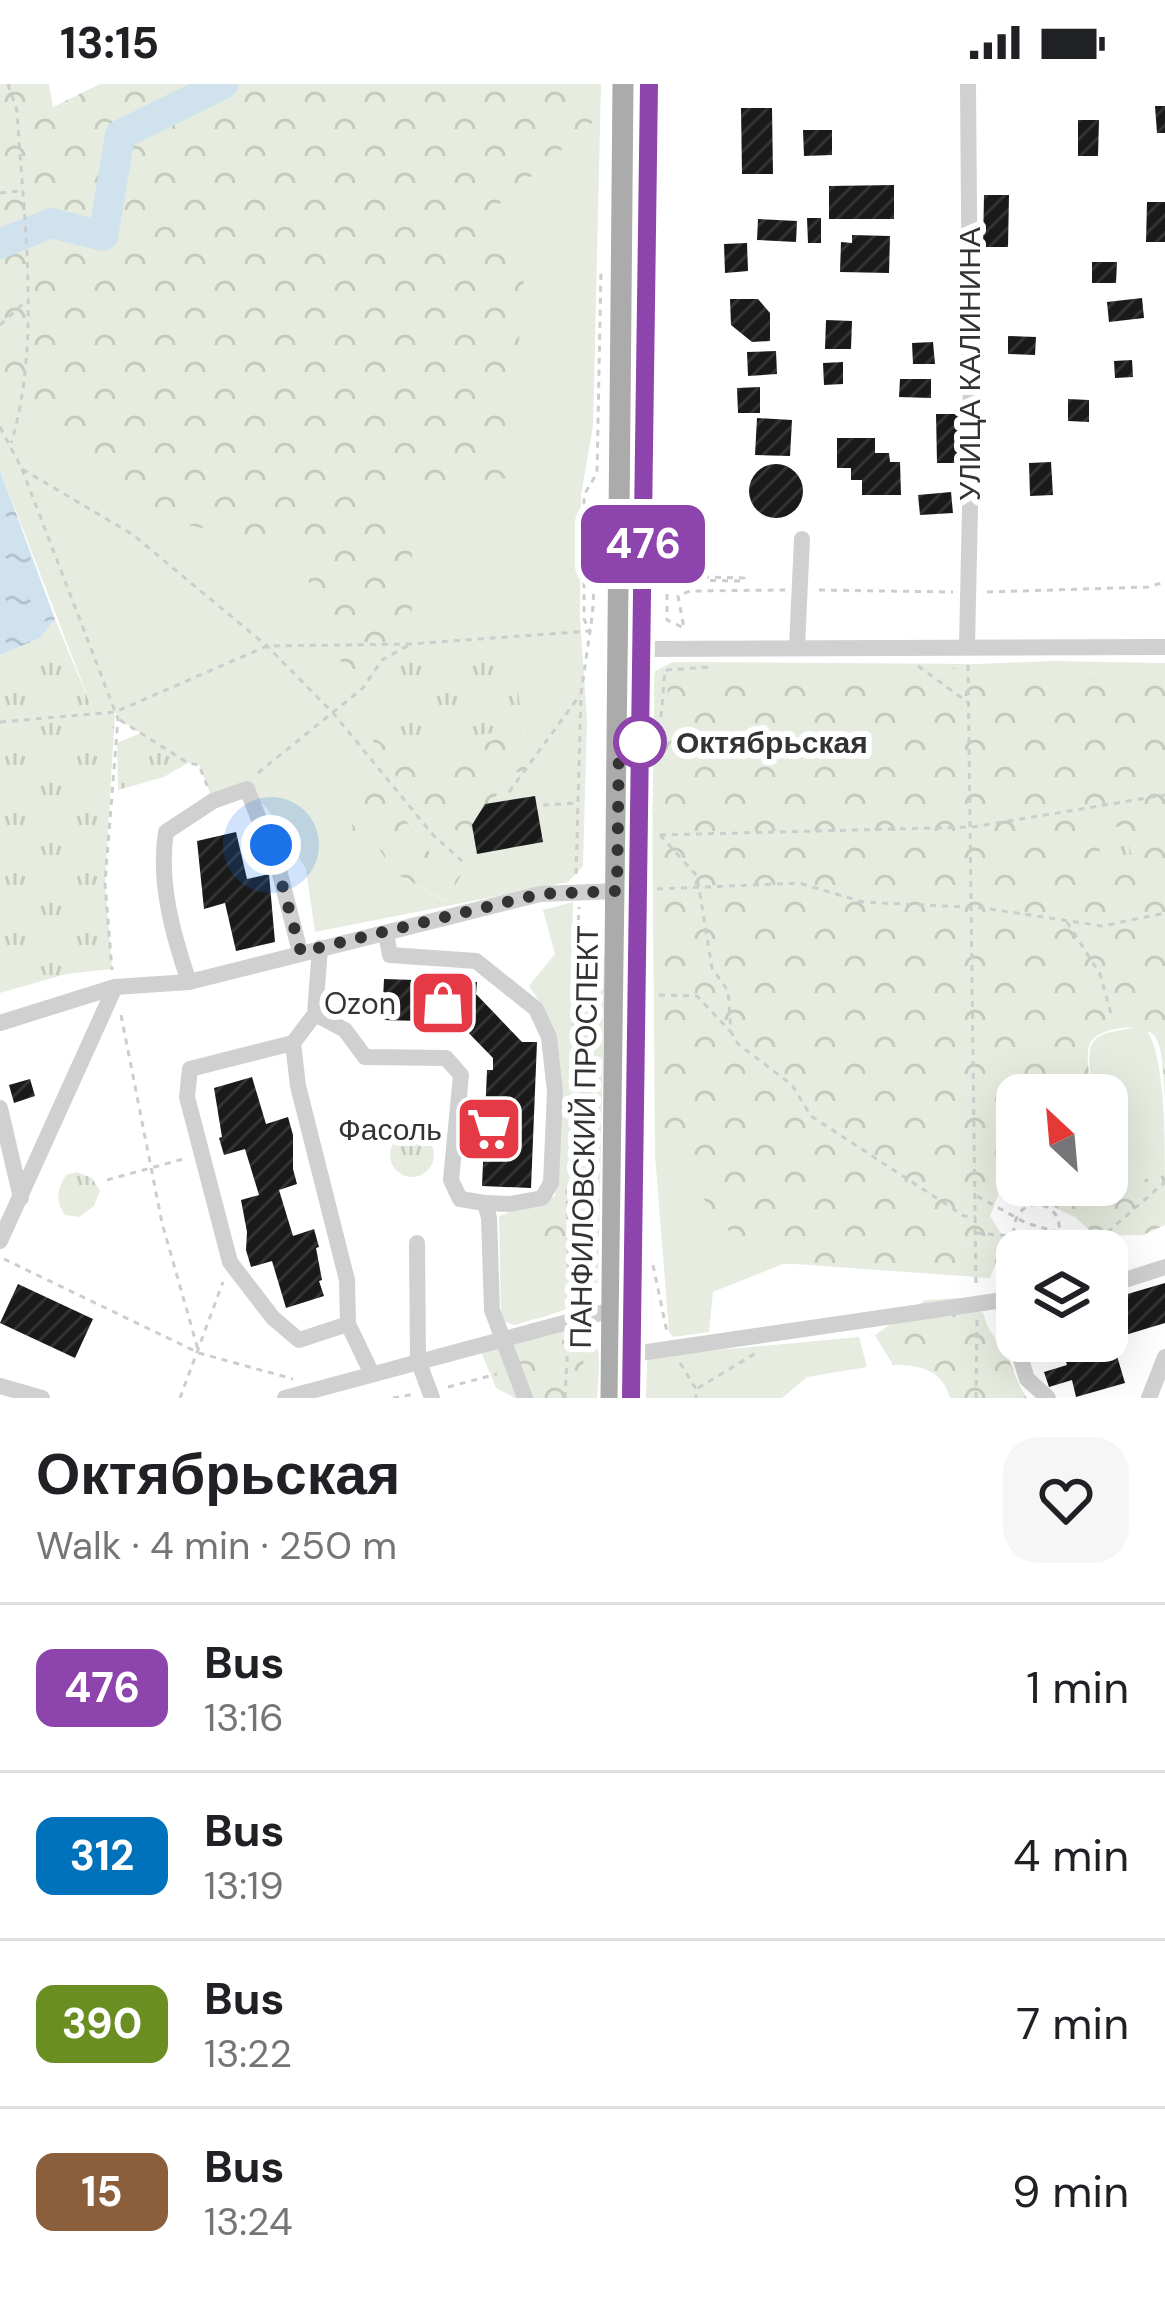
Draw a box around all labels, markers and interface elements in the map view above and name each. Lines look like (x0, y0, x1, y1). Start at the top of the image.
text: 13:15 (60, 13, 159, 72)
street label: УЛИЦА КАЛИНИНА (950, 227, 989, 501)
line badge: 476 (574, 505, 712, 583)
text: 476 (605, 516, 681, 571)
marker: Октябрьская (615, 717, 665, 767)
place label: Октябрьская (676, 723, 868, 762)
your location (241, 815, 301, 875)
street label: ПАНФИЛОВСКИЙ ПРОСПЕКТ (561, 925, 607, 1349)
shop icon: Ozon (408, 968, 478, 1038)
place label: Ozon (324, 984, 396, 1023)
north arrow (996, 1074, 1128, 1206)
map controls (996, 1074, 1128, 1362)
supermarket icon: Фасоль (454, 1094, 524, 1164)
place label: Фасоль (338, 1110, 442, 1149)
button: layers (996, 1230, 1128, 1362)
text: Октябрьская (36, 1437, 400, 1512)
button: heart (1003, 1437, 1129, 1563)
text: Walk · 4 min · 250 m (36, 1520, 397, 1571)
text: Bus (204, 1633, 284, 1692)
text: 1 min (1026, 1658, 1129, 1717)
text: 476 (64, 1660, 140, 1715)
text: 13:16 (204, 1692, 284, 1743)
text: Bus (204, 1801, 284, 1860)
text: 4 min (1013, 1826, 1129, 1885)
text: 312 (70, 1828, 134, 1883)
text: 13:19 (204, 1860, 284, 1911)
text: Bus (204, 1969, 284, 2028)
text: 7 min (1016, 1994, 1129, 2053)
text: 390 (62, 1996, 142, 2051)
text: 13:22 (204, 2028, 292, 2079)
text: Bus (204, 2137, 284, 2196)
text: 9 min (1012, 2162, 1129, 2221)
text: 15 (81, 2164, 123, 2219)
text: 13:24 (204, 2196, 293, 2247)

